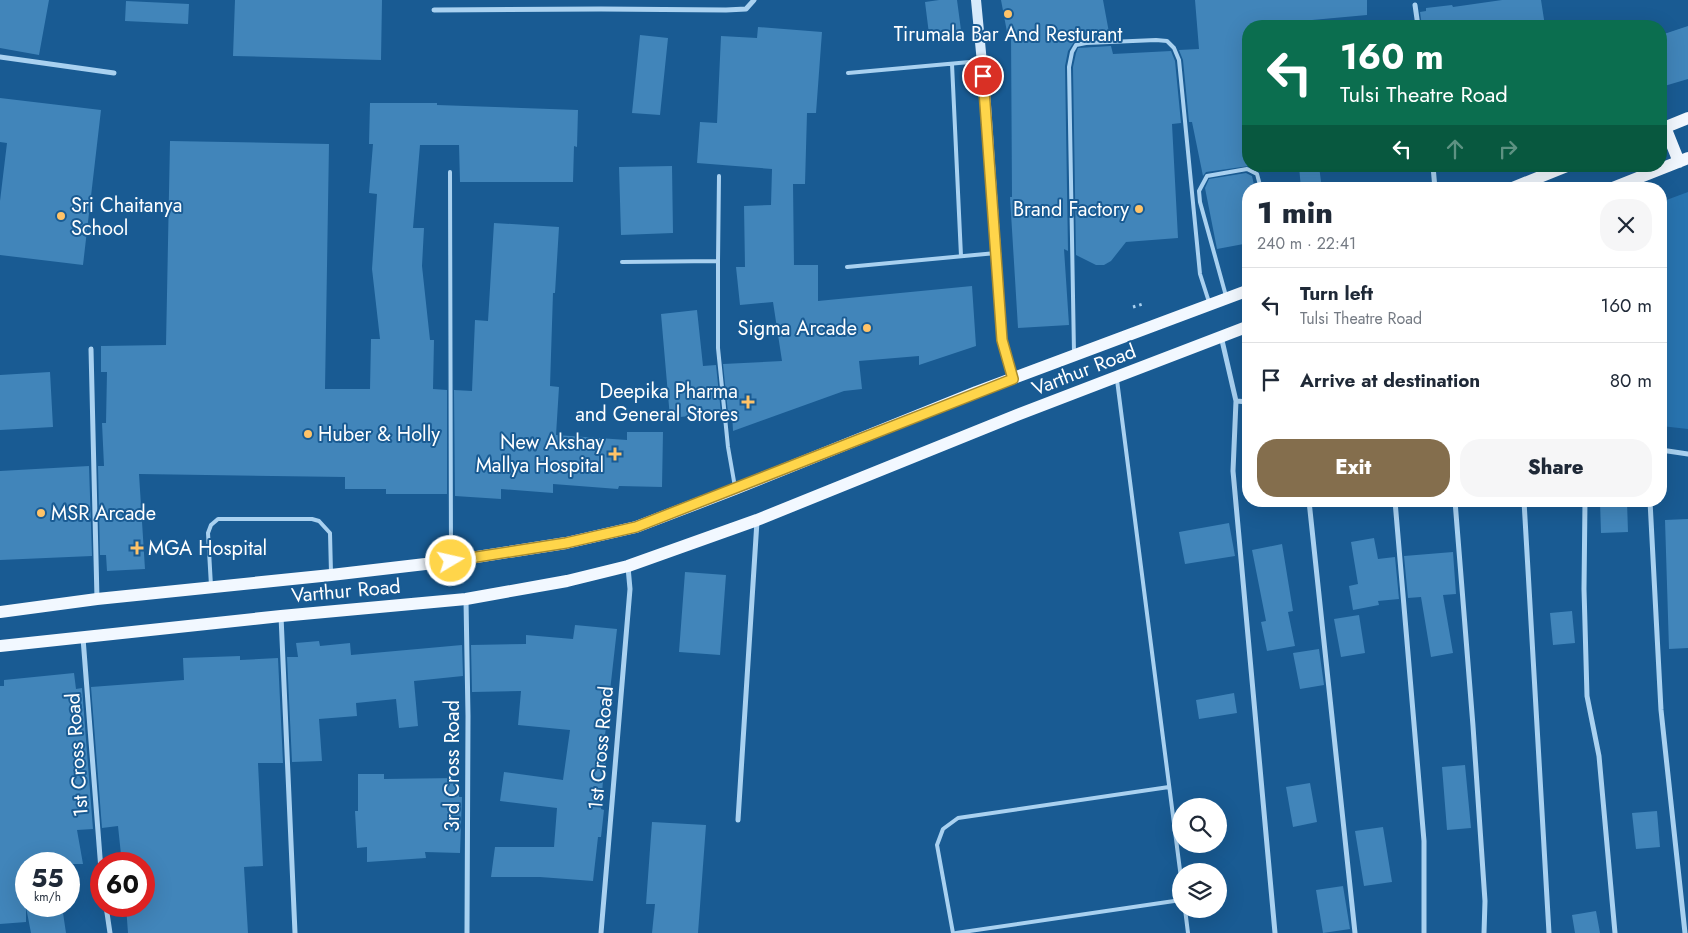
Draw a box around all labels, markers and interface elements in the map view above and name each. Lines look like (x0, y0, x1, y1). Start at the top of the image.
marker: Tirumala Bar And Resturant (1002, 8, 1014, 20)
place label: Tirumala Bar And Resturant (894, 20, 1123, 49)
text: 160 m (1340, 32, 1444, 82)
icon: left (1257, 40, 1322, 105)
pin (962, 55, 1004, 97)
icon: arrive (969, 62, 997, 90)
text: Tulsi Theatre Road (1340, 78, 1508, 110)
icon: left (1388, 135, 1416, 163)
icon: ahead (1441, 135, 1469, 163)
icon: right (1494, 135, 1522, 163)
place label: Sri Chaitanya School (71, 191, 182, 243)
text: 1 min (1257, 191, 1333, 234)
place label: Brand Factory (1013, 195, 1129, 224)
button: close (1600, 199, 1652, 251)
marker: Brand Factory (1133, 203, 1145, 215)
marker: Sri Chaitanya School (55, 210, 67, 222)
text: 240 m · 22:41 (1257, 232, 1356, 255)
text: Turn left (1300, 280, 1373, 307)
icon: left (1257, 291, 1285, 319)
text: 160 m (1601, 292, 1652, 319)
text: Tulsi Theatre Road (1300, 307, 1422, 330)
place label: Sigma Arcade (738, 314, 857, 343)
marker: Sigma Arcade (861, 322, 873, 334)
street label: Varthur Road (1028, 337, 1140, 403)
icon: arrive (1257, 366, 1285, 394)
text: Arrive at destination (1300, 367, 1480, 394)
text: 80 m (1610, 367, 1652, 394)
place label: Deepika Pharma and General Stores (575, 377, 738, 429)
marker: Deepika Pharma and General Stores (742, 396, 754, 408)
place label: Huber & Holly (318, 420, 440, 449)
marker: Huber & Holly (302, 428, 314, 440)
place label: New Akshay Mallya Hospital (476, 428, 604, 480)
button: Exit (1257, 439, 1450, 497)
button: Share (1460, 439, 1652, 497)
marker: New Akshay Mallya Hospital (608, 447, 622, 461)
place label: MSR Arcade (51, 499, 156, 528)
marker: MSR Arcade (35, 507, 47, 519)
place label: MGA Hospital (148, 534, 267, 563)
position arrow (424, 534, 476, 586)
marker: MGA Hospital (130, 541, 144, 555)
street label: Varthur Road (290, 572, 402, 610)
street label: 1st Cross Road (581, 685, 621, 811)
street label: 1st Cross Road (58, 692, 96, 818)
street label: 3rd Cross Road (438, 700, 467, 832)
map controls (1172, 798, 1227, 918)
button: search (1172, 798, 1227, 853)
speed limit sign: 60 (90, 852, 155, 917)
text: 55 (31, 860, 64, 896)
button: layers (1172, 863, 1227, 918)
text: km/h (34, 888, 61, 906)

